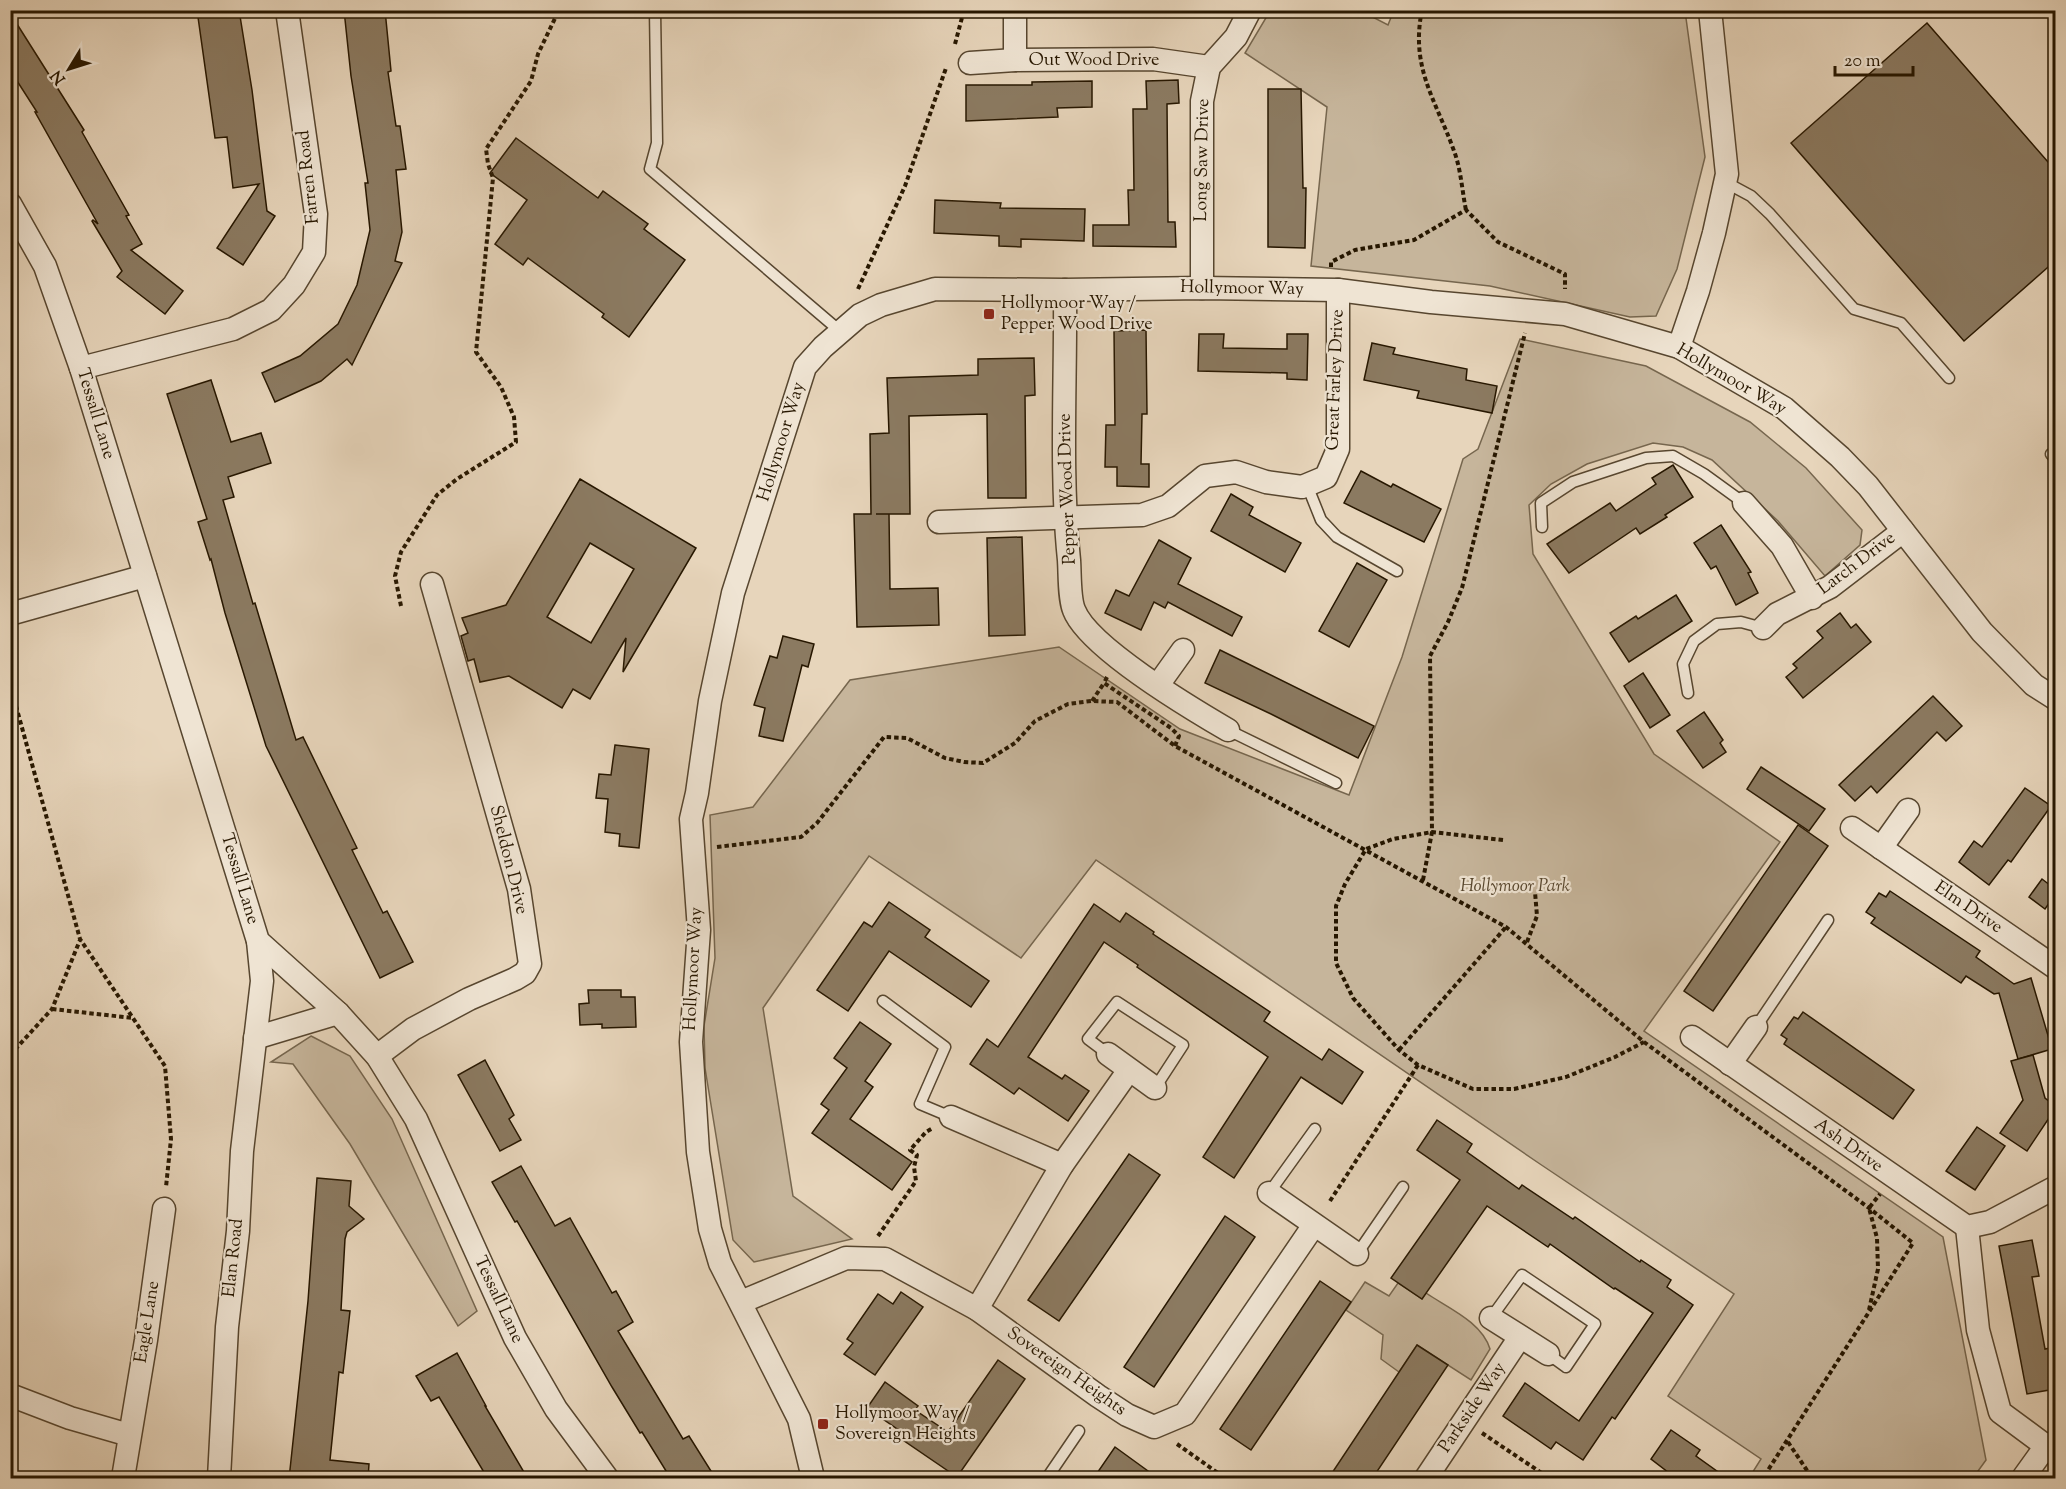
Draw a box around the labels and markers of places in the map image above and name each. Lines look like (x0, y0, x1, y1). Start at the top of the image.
place label: Hollymoor Way / Pepper Wood Drive (1001, 291, 1153, 338)
marker: Hollymoor Way / Pepper Wood Drive (982, 307, 996, 321)
place label: Hollymoor Way / Sovereign Heights (835, 1401, 976, 1448)
marker: Hollymoor Way / Sovereign Heights (816, 1417, 830, 1431)

